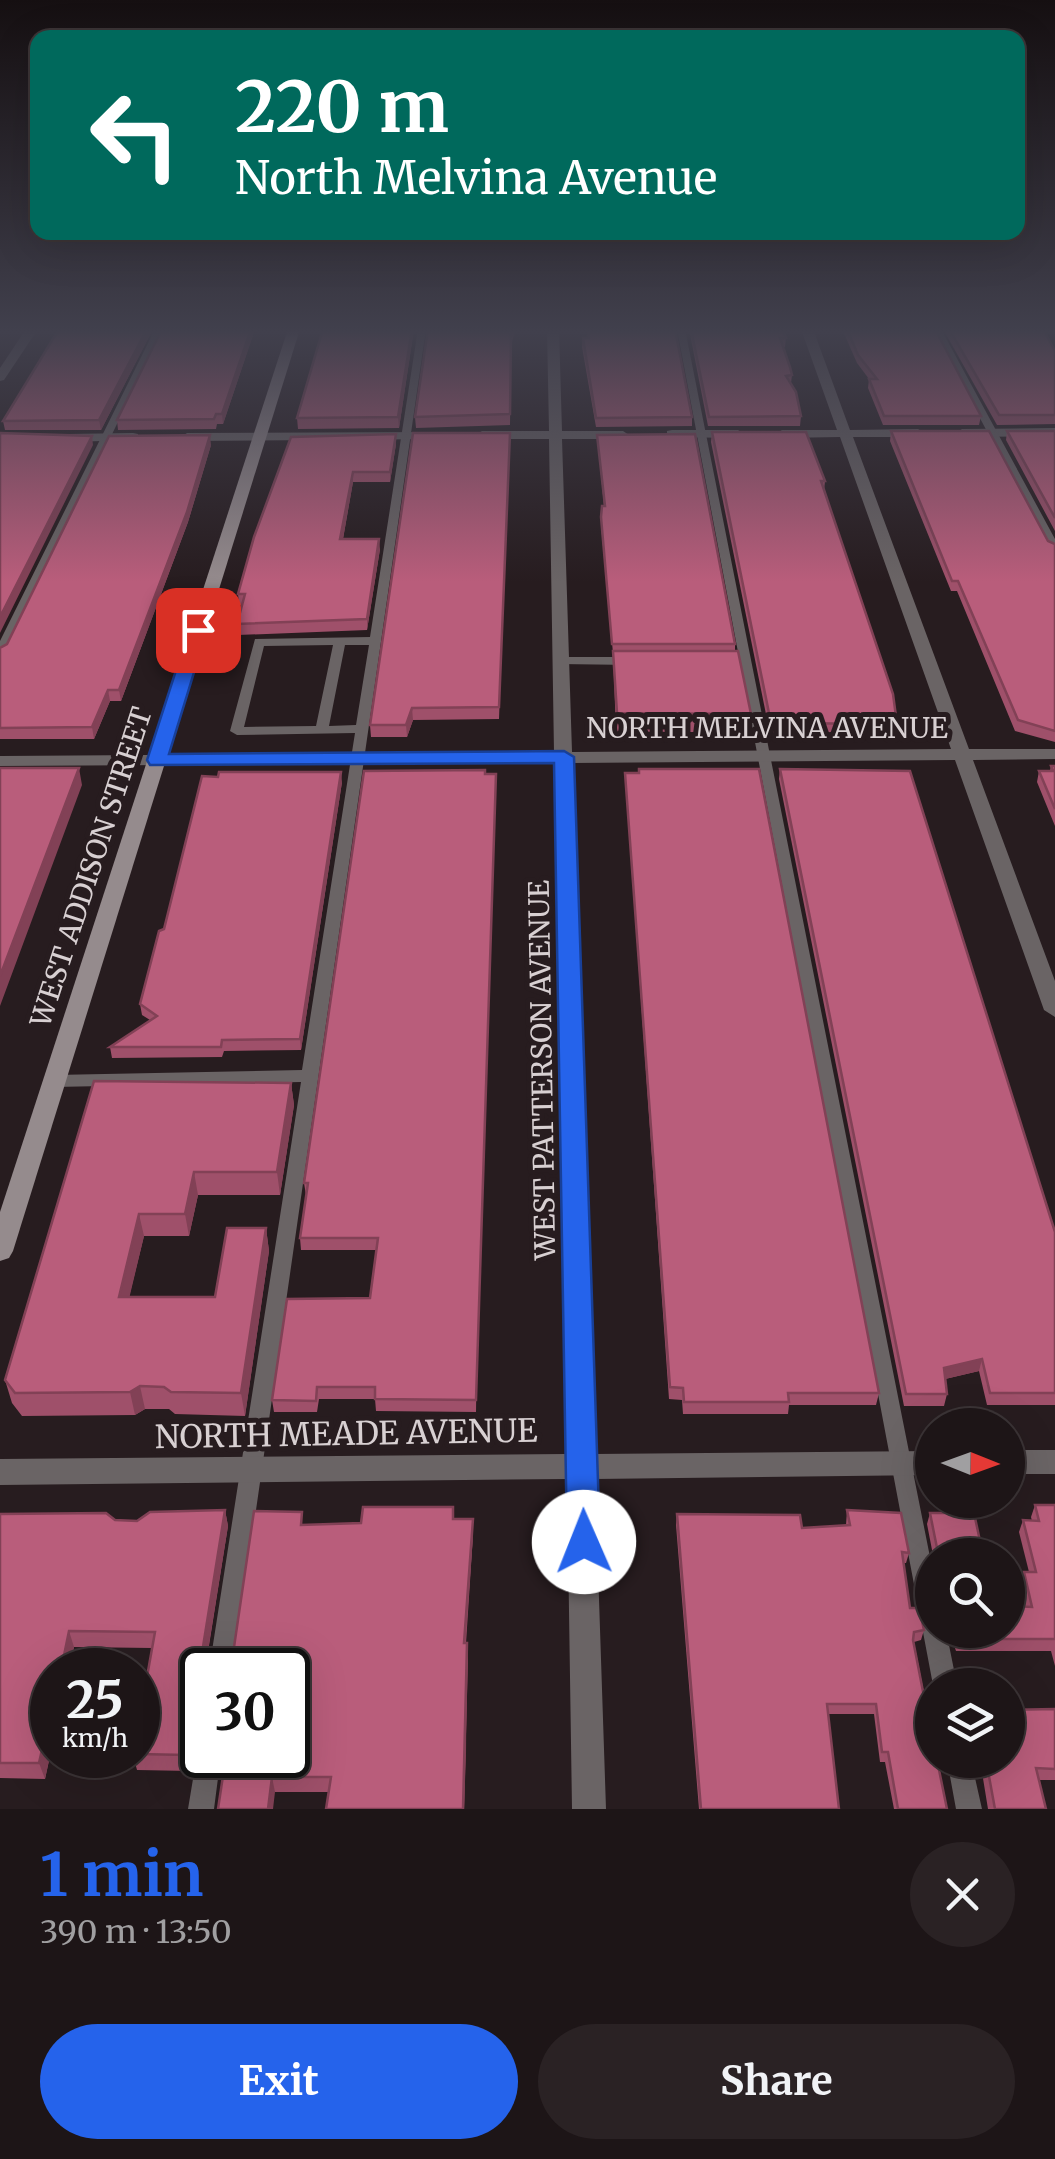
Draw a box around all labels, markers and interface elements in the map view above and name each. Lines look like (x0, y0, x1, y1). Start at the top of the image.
text: 220 m (235, 63, 449, 151)
icon: left (70, 70, 200, 200)
text: North Melvina Avenue (235, 150, 717, 206)
pin (156, 588, 241, 673)
icon: arrive (171, 603, 226, 658)
street label: WEST ADDISON STREET (22, 703, 160, 1032)
street label: NORTH MELVINA AVENUE (586, 710, 948, 746)
street label: WEST PATTERSON AVENUE (521, 880, 563, 1261)
north arrow (915, 1408, 1025, 1518)
map controls (915, 1408, 1025, 1778)
street label: NORTH MEADE AVENUE (154, 1411, 538, 1457)
position arrow (532, 1490, 636, 1594)
button: search (915, 1538, 1025, 1648)
speed limit sign: 30 (180, 1648, 310, 1778)
button: layers (915, 1668, 1025, 1778)
text: 25 (66, 1669, 124, 1732)
text: km/h (62, 1722, 128, 1754)
text: 1 min (40, 1837, 203, 1912)
button: close (910, 1842, 1015, 1947)
text: 390 m · 13:50 (40, 1912, 232, 1952)
button: Exit (40, 2024, 518, 2139)
button: Share (538, 2024, 1015, 2139)

